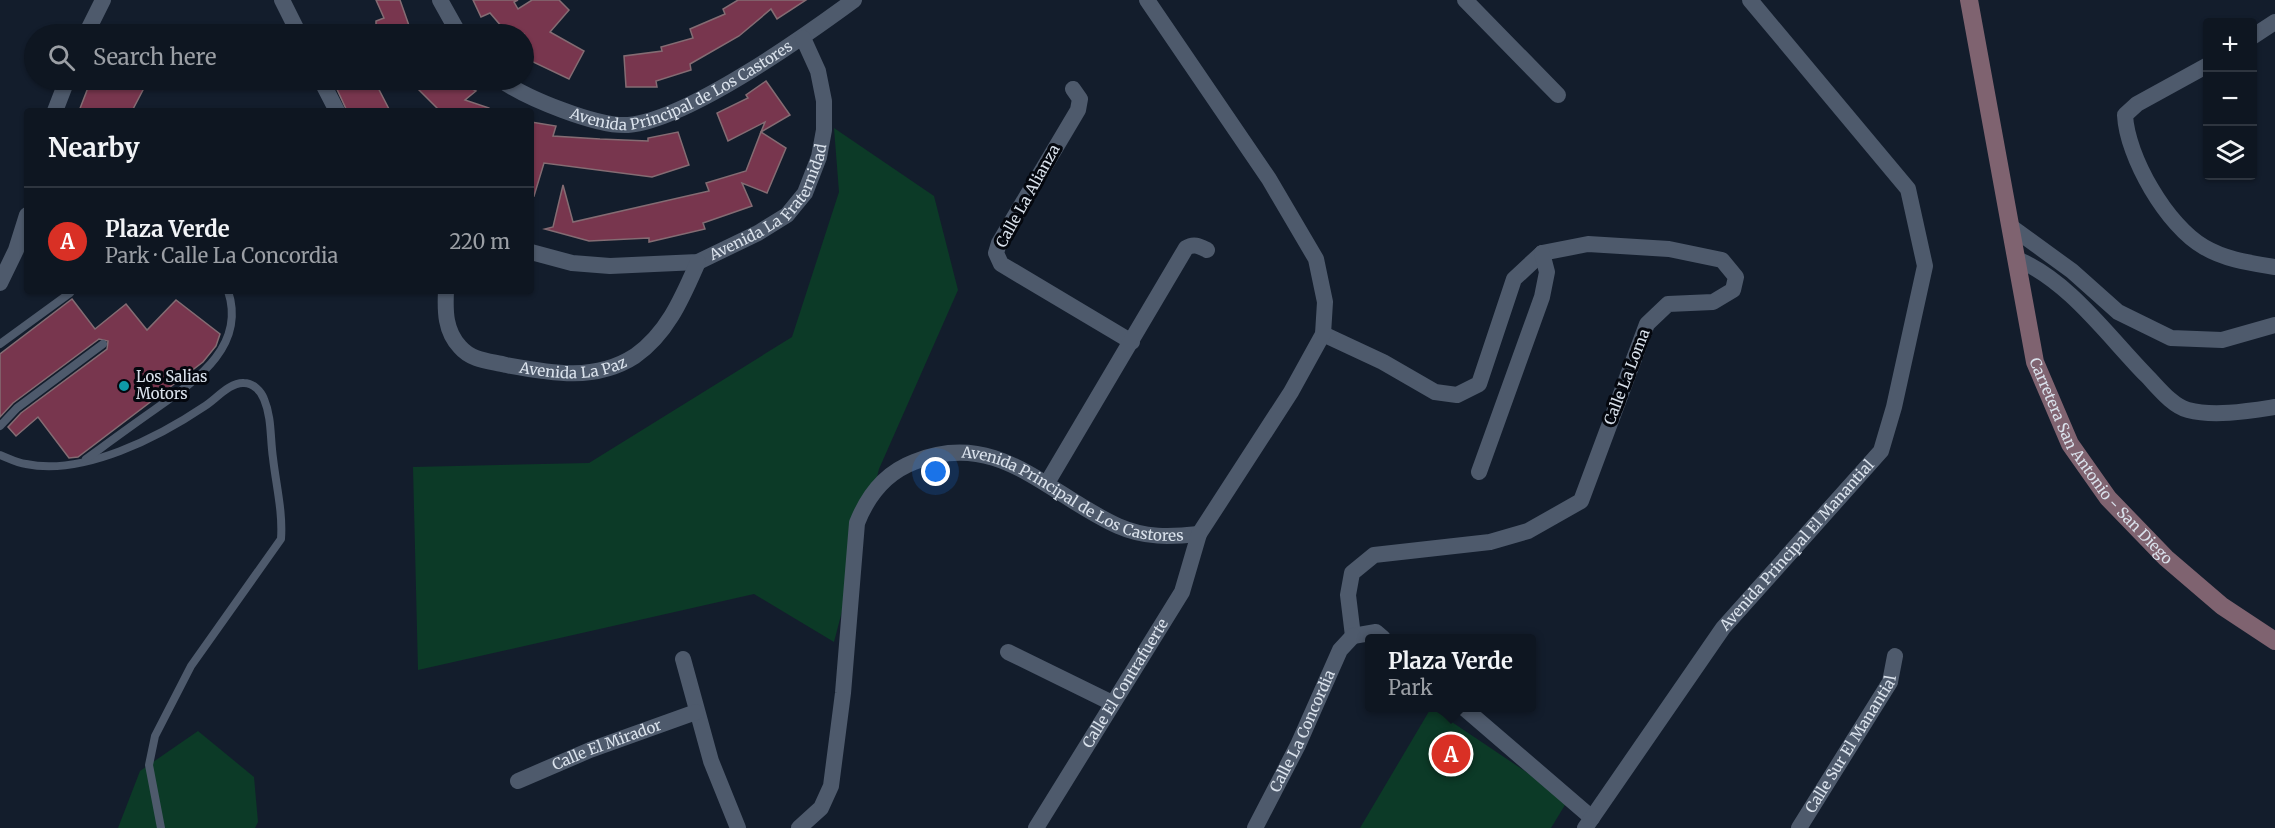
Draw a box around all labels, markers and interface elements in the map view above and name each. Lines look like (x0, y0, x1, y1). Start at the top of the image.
map controls (2203, 18, 2257, 180)
button: + (2203, 18, 2257, 72)
search box (24, 24, 534, 90)
street label: Avenida Principal de Los Castores (567, 36, 796, 134)
icon: search (45, 41, 78, 74)
text: Search here (93, 43, 216, 71)
button: − (2203, 72, 2257, 126)
button: layers (2203, 126, 2257, 180)
text: Nearby (48, 131, 140, 164)
street label: Calle La Alianza (991, 141, 1064, 251)
street label: Avenida La Fraternidad (705, 142, 830, 265)
text: Plaza Verde (105, 215, 230, 243)
text: A (60, 229, 75, 254)
text: 220 m (450, 229, 510, 254)
text: Park · Calle La Concordia (105, 243, 338, 268)
street label: Calle La Loma (1600, 326, 1654, 427)
street label: Avenida La Paz (517, 352, 630, 382)
street label: Carretera San Antonio - San Diego (2025, 355, 2177, 568)
place label: Los Salias Motors (136, 367, 207, 403)
marker: Los Salias Motors (117, 379, 131, 393)
street label: Avenida Principal de Los Castores (960, 442, 1184, 545)
street label: Avenida Principal El Manantial (1715, 455, 1878, 635)
your location (921, 457, 950, 486)
street label: Calle El Contrafuerte (1078, 615, 1172, 751)
popup (1365, 634, 1536, 712)
text: Plaza Verde (1388, 647, 1513, 675)
street label: Calle La Concordia (1265, 667, 1339, 795)
street label: Calle Sur El Manantial (1801, 673, 1900, 816)
text: Park (1388, 675, 1433, 700)
street label: Calle El Mirador (549, 715, 664, 774)
pin: A (1432, 732, 1470, 777)

